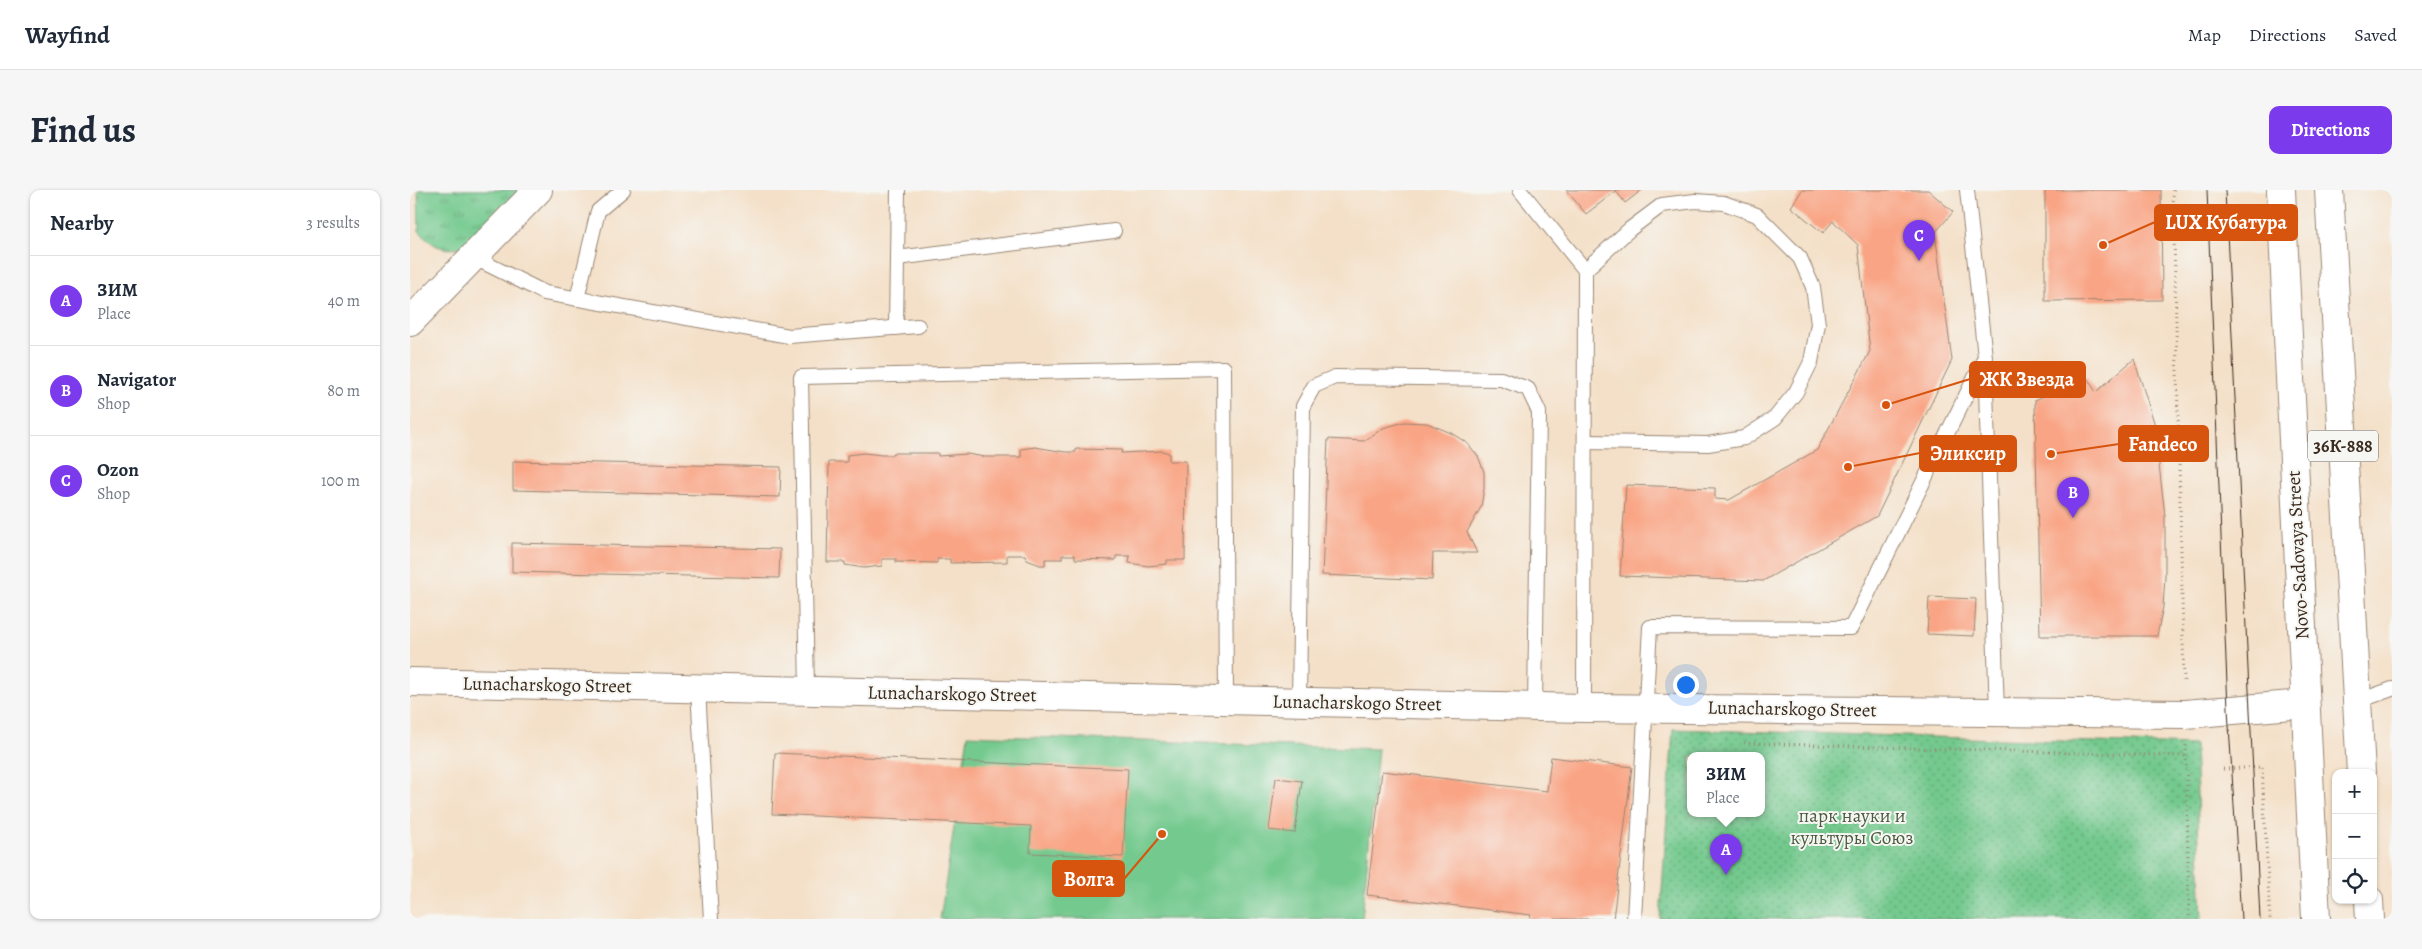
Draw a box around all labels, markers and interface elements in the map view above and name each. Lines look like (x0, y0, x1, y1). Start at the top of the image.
text: Wayfind (25, 19, 110, 51)
text: Map (2188, 23, 2221, 47)
text: Directions (2249, 23, 2326, 47)
text: Saved (2354, 23, 2397, 47)
text: Find us (30, 106, 136, 154)
button: Directions (2269, 106, 2392, 154)
callout: LUX Кубатура (2155, 205, 2297, 240)
text: Nearby (50, 209, 113, 237)
text: LUX Кубатура (2165, 209, 2287, 236)
text: 3 results (306, 212, 360, 234)
pin: C (1903, 220, 1935, 261)
text: ЗИМ (97, 277, 138, 303)
text: A (61, 290, 71, 312)
text: 40 m (328, 290, 360, 312)
text: Place (97, 303, 131, 325)
callout: ЖК Звезда (1970, 362, 2085, 397)
text: ЖК Звезда (1980, 366, 2075, 393)
text: Navigator (97, 367, 176, 393)
text: B (61, 380, 71, 402)
text: 80 m (327, 380, 360, 402)
text: Shop (97, 393, 130, 415)
callout: Fandeco (2119, 426, 2208, 461)
road number: 36К-888 (2308, 430, 2378, 462)
text: Fandeco (2128, 431, 2198, 458)
callout: Эликсир (1920, 436, 2016, 471)
text: Эликсир (1930, 440, 2006, 467)
text: Ozon (97, 457, 139, 483)
text: C (61, 470, 71, 492)
text: 100 m (321, 470, 360, 492)
street label: Novo-Sadovaya Street (2281, 470, 2315, 640)
pin: B (2057, 477, 2089, 518)
text: Shop (97, 483, 130, 505)
street label: Lunacharskogo Street (462, 671, 632, 699)
your location (1673, 672, 1699, 698)
street label: Lunacharskogo Street (867, 680, 1037, 708)
street label: Lunacharskogo Street (1272, 689, 1442, 717)
street label: Lunacharskogo Street (1707, 695, 1877, 723)
popup (1687, 752, 1765, 817)
text: ЗИМ (1706, 761, 1746, 787)
map controls (2332, 769, 2377, 904)
button: + (2332, 769, 2377, 814)
text: Place (1706, 787, 1740, 809)
park label: парк науки и культуры Союз (1791, 803, 1913, 851)
button: − (2332, 814, 2377, 859)
pin: A (1710, 834, 1742, 875)
button: locate (2332, 859, 2377, 904)
callout: Волга (1053, 861, 1124, 896)
text: Волга (1064, 866, 1115, 893)

